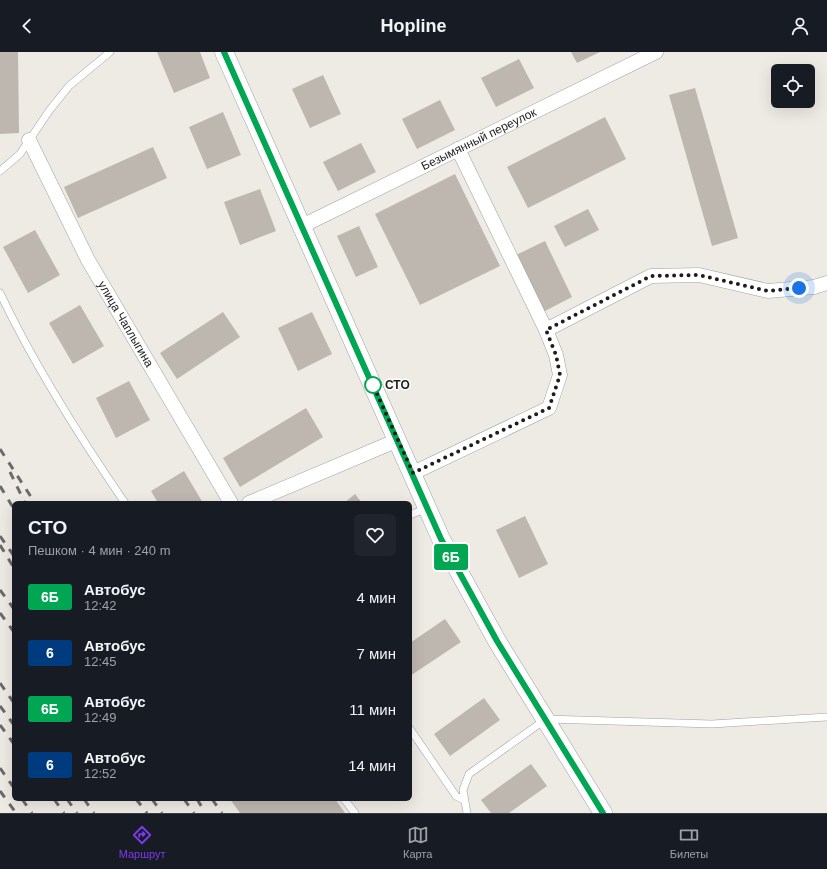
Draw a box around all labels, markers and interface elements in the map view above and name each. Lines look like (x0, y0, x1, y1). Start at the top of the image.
icon: back (16, 15, 38, 37)
icon: person (789, 15, 811, 37)
text: Hopline (381, 16, 447, 36)
map controls (771, 64, 815, 108)
button: locate (771, 64, 815, 108)
street label: Безымянный переулок (419, 105, 539, 173)
street label: улица Чаплыгина (95, 278, 157, 370)
your location (789, 278, 809, 298)
marker: СТО (364, 376, 382, 394)
place label: СТО (385, 378, 410, 392)
button: heart (354, 514, 396, 556)
text: СТО (28, 517, 67, 538)
text: Пешком · 4 мин · 240 m (28, 543, 170, 558)
line badge: 6Б (433, 544, 469, 570)
text: 6Б (442, 549, 460, 565)
text: Автобус (84, 581, 146, 598)
text: 6Б (41, 589, 59, 605)
text: 4 мин (357, 589, 396, 606)
text: 12:42 (84, 598, 117, 613)
text: Автобус (84, 637, 146, 654)
text: 6 (46, 645, 54, 661)
text: 7 мин (357, 645, 396, 662)
text: 12:45 (84, 654, 117, 669)
text: Автобус (84, 693, 146, 710)
text: 6Б (41, 701, 59, 717)
text: 11 мин (349, 701, 396, 718)
text: 12:49 (84, 710, 117, 725)
text: Автобус (84, 749, 146, 766)
text: 6 (46, 757, 54, 773)
text: 14 мин (348, 757, 396, 774)
text: 12:52 (84, 766, 117, 781)
tab: Маршрут (119, 824, 166, 860)
tab: Карта (403, 824, 432, 860)
tab: Билеты (670, 824, 708, 860)

